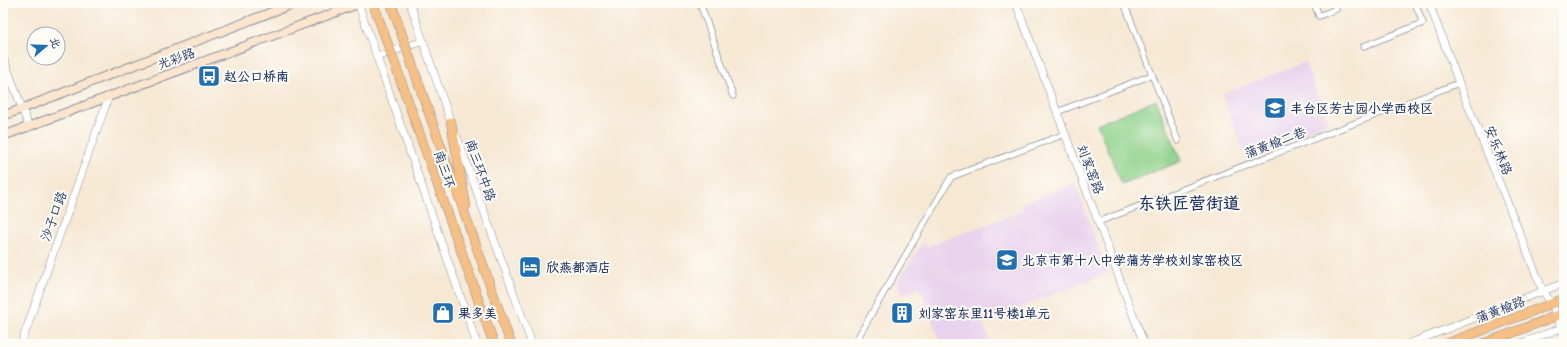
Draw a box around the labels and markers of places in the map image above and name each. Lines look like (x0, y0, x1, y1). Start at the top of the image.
bus stop icon: 赵公口桥南 (196, 63, 222, 89)
place label: 赵公口桥南 (224, 69, 289, 84)
school or university icon: 丰台区芳古园小学西校区 (1262, 95, 1288, 121)
place label: 丰台区芳古园小学西校区 (1290, 101, 1433, 116)
school or university icon: 北京市第十八中学蒲芳学校刘家窑校区 (994, 247, 1020, 273)
place label: 北京市第十八中学蒲芳学校刘家窑校区 (1022, 253, 1243, 268)
hotel icon: 欣燕都酒店 (517, 254, 543, 280)
place label: 欣燕都酒店 (546, 260, 611, 275)
shop icon: 果多美 (430, 300, 456, 326)
building icon: 刘家窑东里11号楼1单元 (889, 300, 915, 326)
place label: 果多美 (458, 306, 497, 321)
place label: 刘家窑东里11号楼1单元 (918, 306, 1050, 321)

